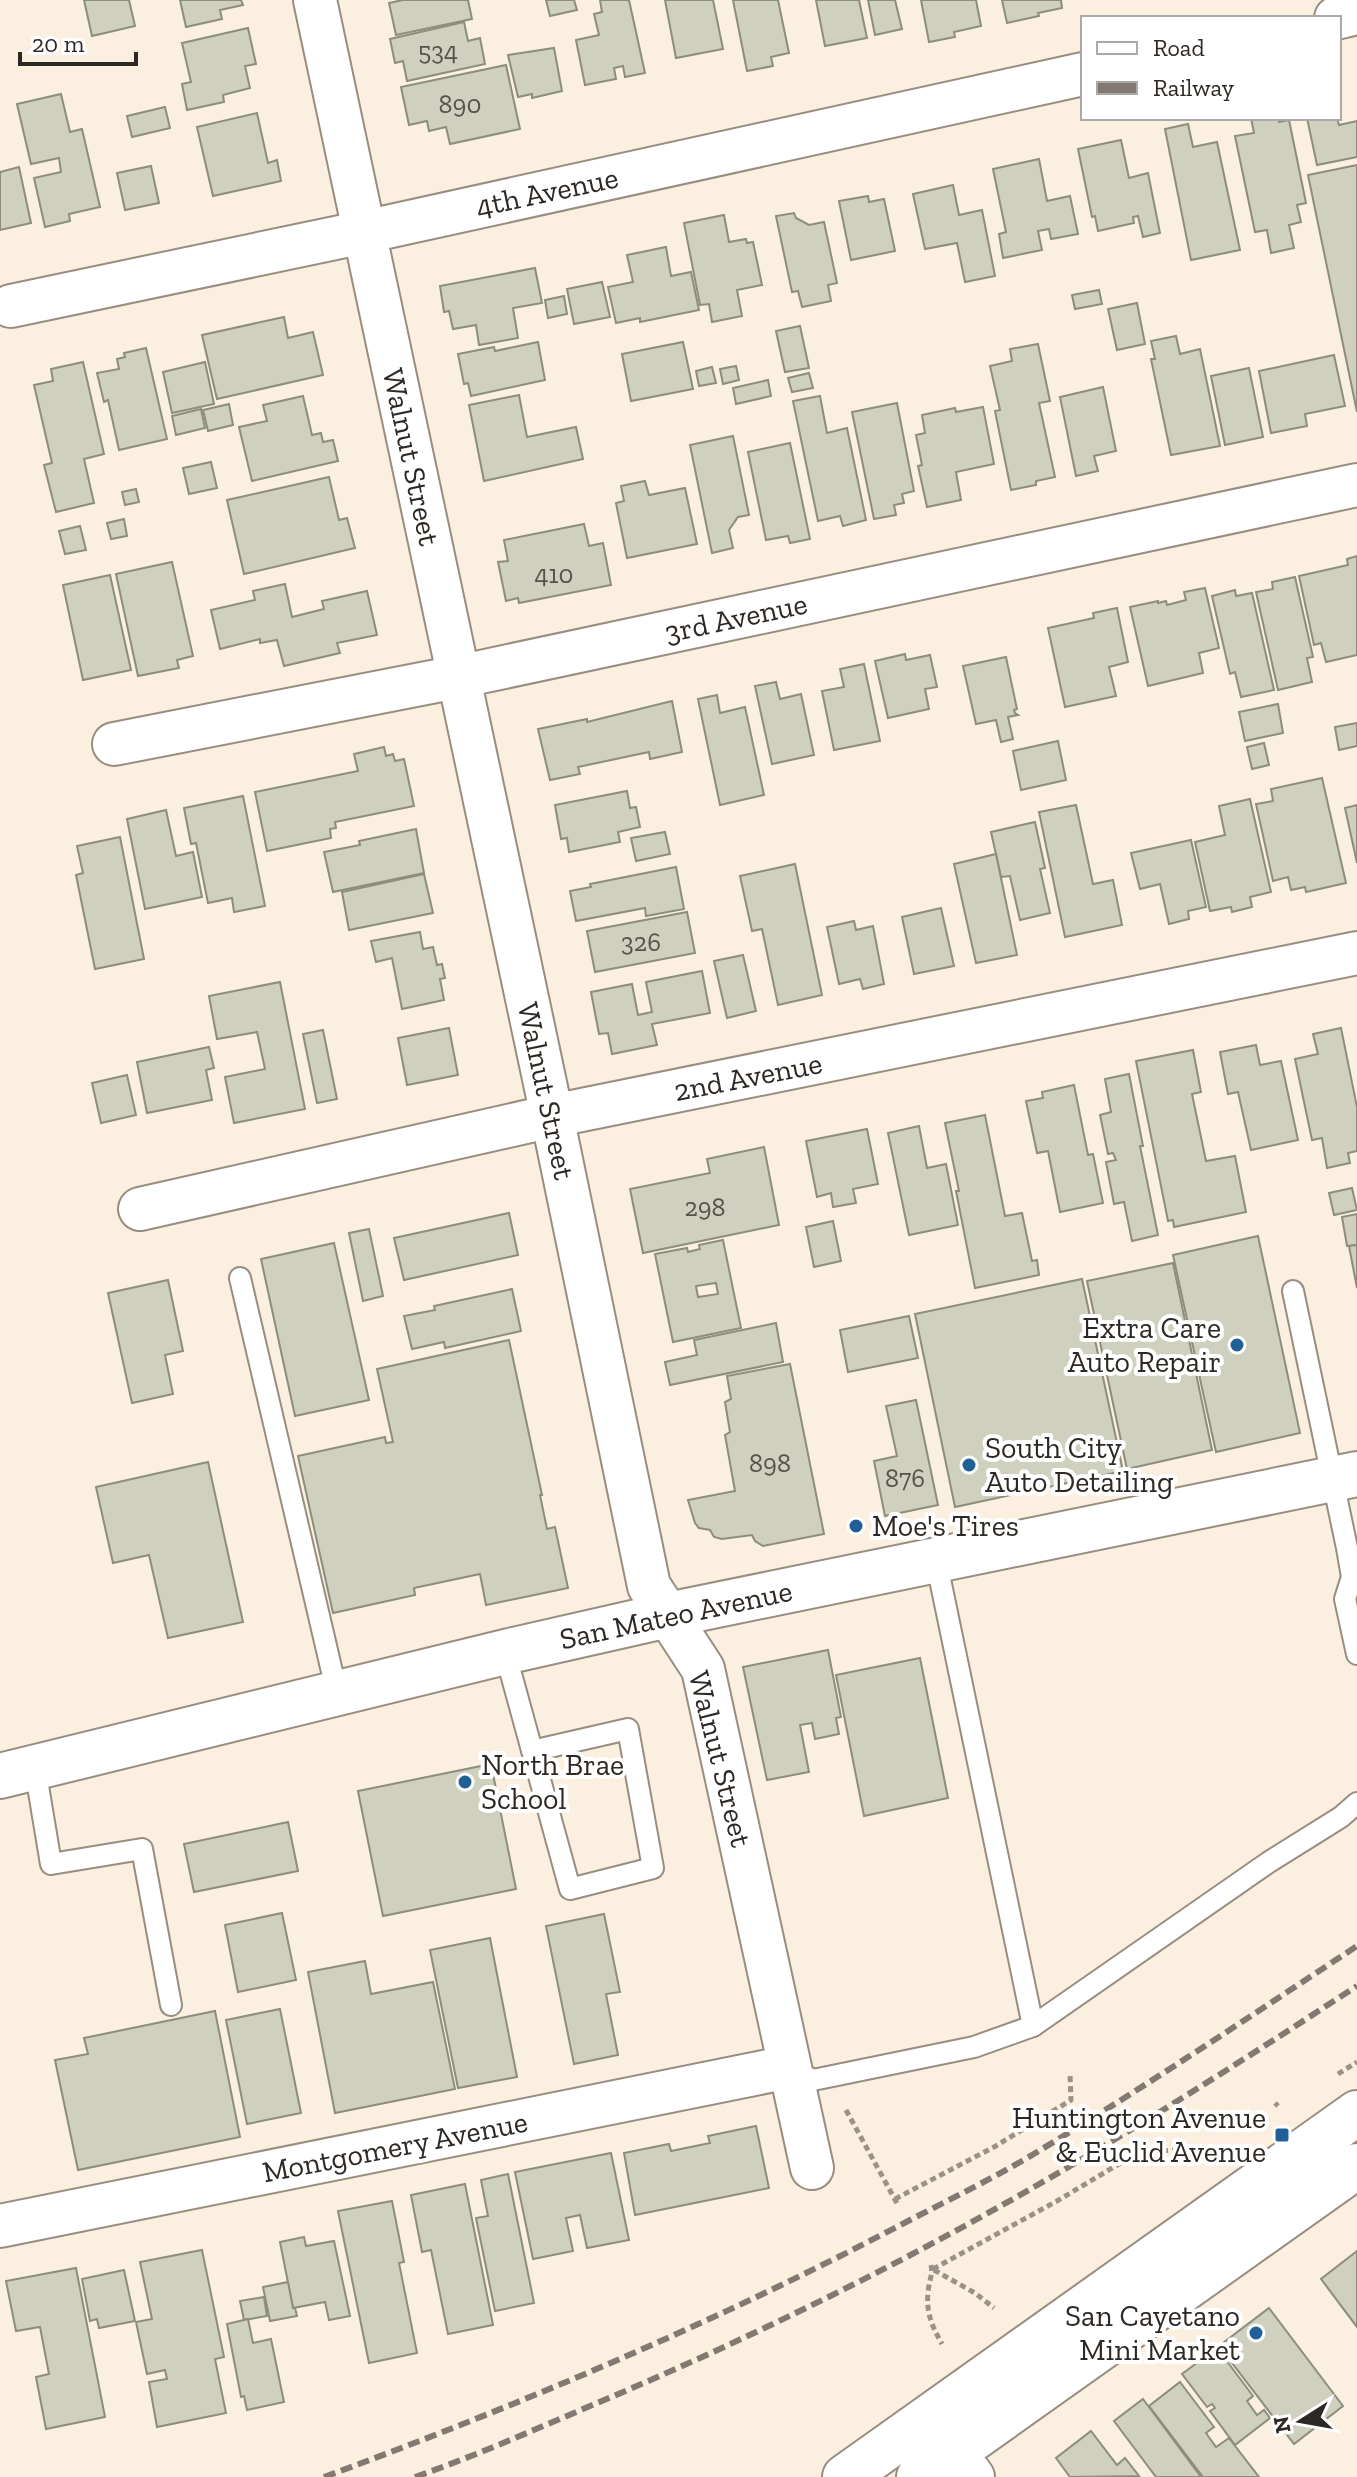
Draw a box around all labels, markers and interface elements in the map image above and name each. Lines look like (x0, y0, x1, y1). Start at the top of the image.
scale bar (20, 16, 136, 66)
legend (1081, 16, 1341, 120)
text: 20 m (32, 29, 85, 58)
text: Road (1153, 33, 1205, 62)
house number: 534 (418, 35, 458, 67)
text: Railway (1153, 73, 1235, 102)
house number: 890 (439, 88, 481, 120)
street label: 4th Avenue (472, 159, 622, 225)
street label: Walnut Street (375, 365, 447, 549)
house number: 410 (534, 558, 574, 590)
street label: 3rd Avenue (661, 585, 811, 651)
house number: 326 (621, 926, 661, 958)
street label: Walnut Street (510, 999, 582, 1183)
street label: 2nd Avenue (671, 1045, 825, 1109)
house number: 298 (684, 1191, 726, 1223)
place label: Extra Care Auto Repair (1068, 1310, 1221, 1380)
marker: Extra Care Auto Repair (1228, 1336, 1246, 1354)
place label: South City Auto Detailing (985, 1430, 1173, 1500)
house number: 898 (749, 1447, 791, 1479)
marker: South City Auto Detailing (960, 1456, 978, 1474)
house number: 876 (885, 1462, 925, 1494)
place label: Moe's Tires (872, 1508, 1019, 1544)
marker: Moe's Tires (847, 1517, 865, 1535)
street label: San Mateo Avenue (556, 1573, 796, 1657)
street label: Walnut Street (681, 1667, 759, 1851)
place label: North Brae School (481, 1747, 624, 1817)
marker: North Brae School (456, 1773, 474, 1791)
place label: Huntington Avenue & Euclid Avenue (1012, 2100, 1266, 2170)
street label: Montgomery Avenue (259, 2104, 531, 2190)
marker: Huntington Avenue & Euclid Avenue (1273, 2126, 1291, 2144)
place label: San Cayetano Mini Market (1065, 2298, 1240, 2368)
marker: San Cayetano Mini Market (1247, 2324, 1265, 2342)
north arrow (1261, 2381, 1341, 2461)
text: N (1267, 2414, 1297, 2436)

